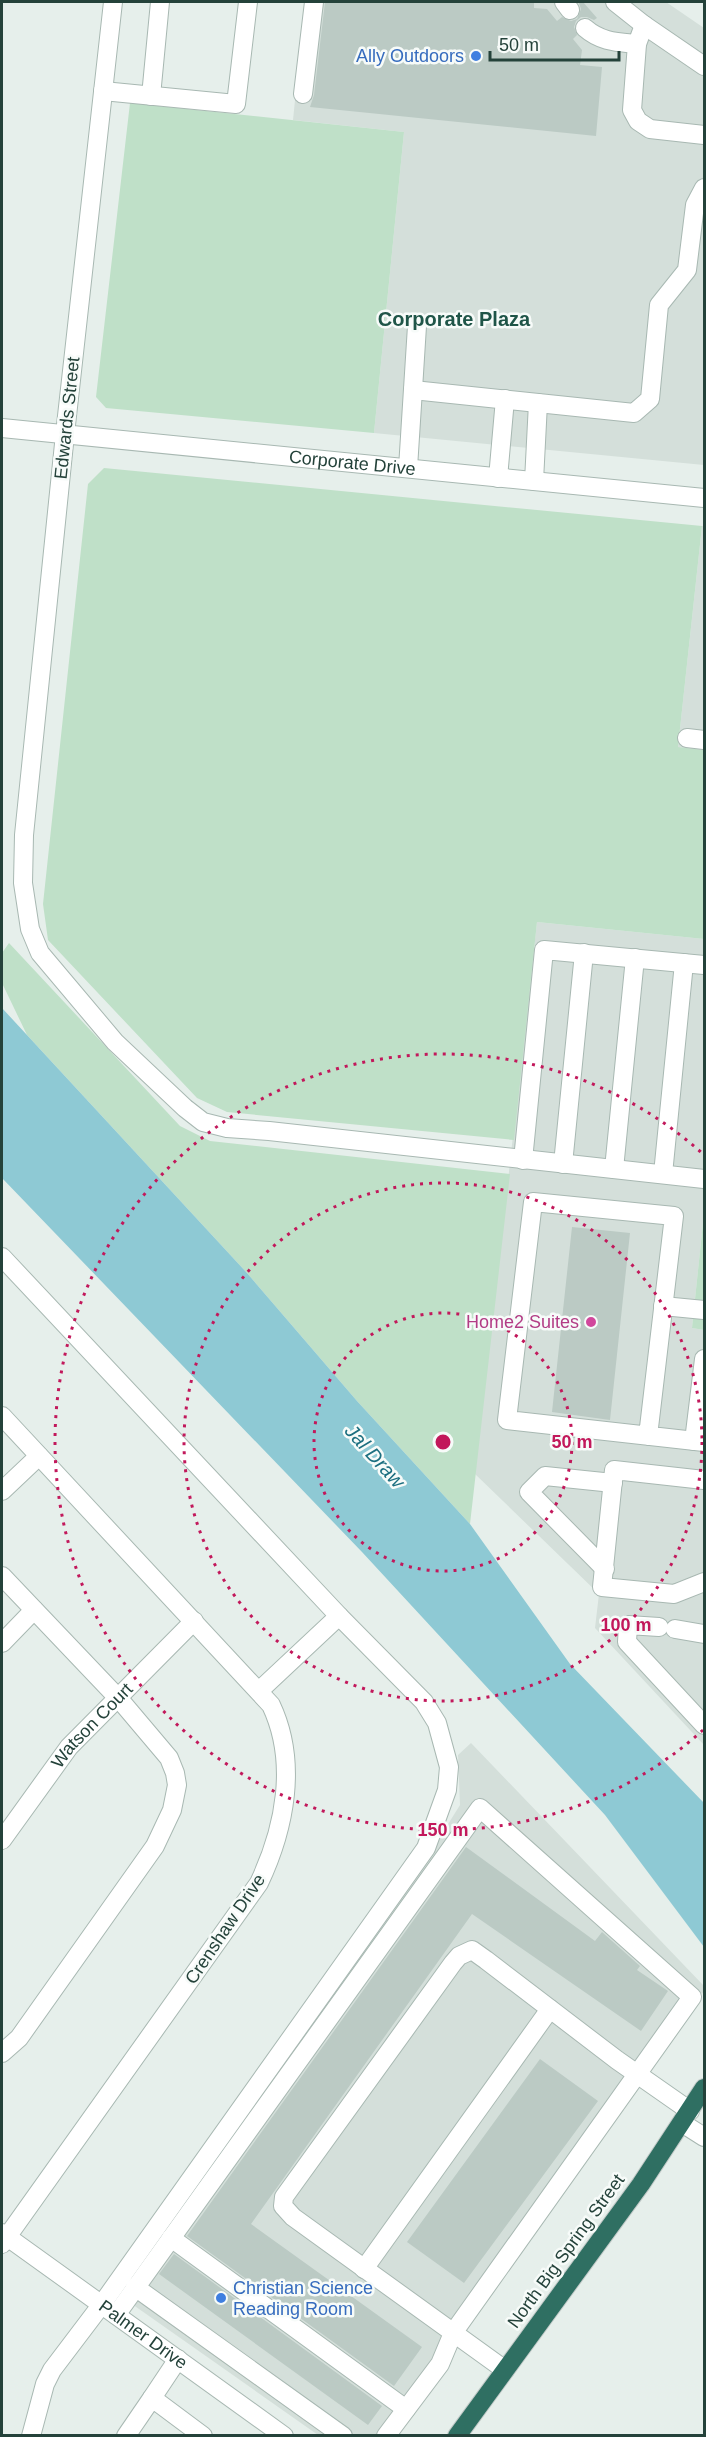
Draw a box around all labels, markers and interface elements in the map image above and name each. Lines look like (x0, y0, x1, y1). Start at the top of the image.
scale bar (490, 24, 619, 62)
text: 50 m (499, 35, 539, 55)
place label: Ally Outdoors (356, 46, 464, 66)
marker: Ally Outdoors (469, 49, 483, 63)
district label: Corporate Plaza (378, 308, 531, 330)
street label: Edwards Street (51, 356, 83, 480)
street label: Corporate Drive (288, 447, 417, 479)
place label: Home2 Suites (466, 1312, 579, 1332)
marker: Home2 Suites (584, 1315, 598, 1329)
water label: Jal Draw (340, 1419, 410, 1493)
centre of rings (433, 1432, 453, 1452)
text: 50 m (551, 1432, 593, 1452)
text: 100 m (600, 1615, 652, 1635)
street label: Watson Court (47, 1679, 137, 1772)
text: 150 m (417, 1820, 469, 1840)
street label: Crenshaw Drive (181, 1870, 269, 1988)
street label: North Big Spring Street (504, 2170, 628, 2332)
place label: Christian Science Reading Room (233, 2278, 373, 2319)
marker: Christian Science Reading Room (214, 2291, 228, 2305)
street label: Palmer Drive (95, 2296, 191, 2373)

